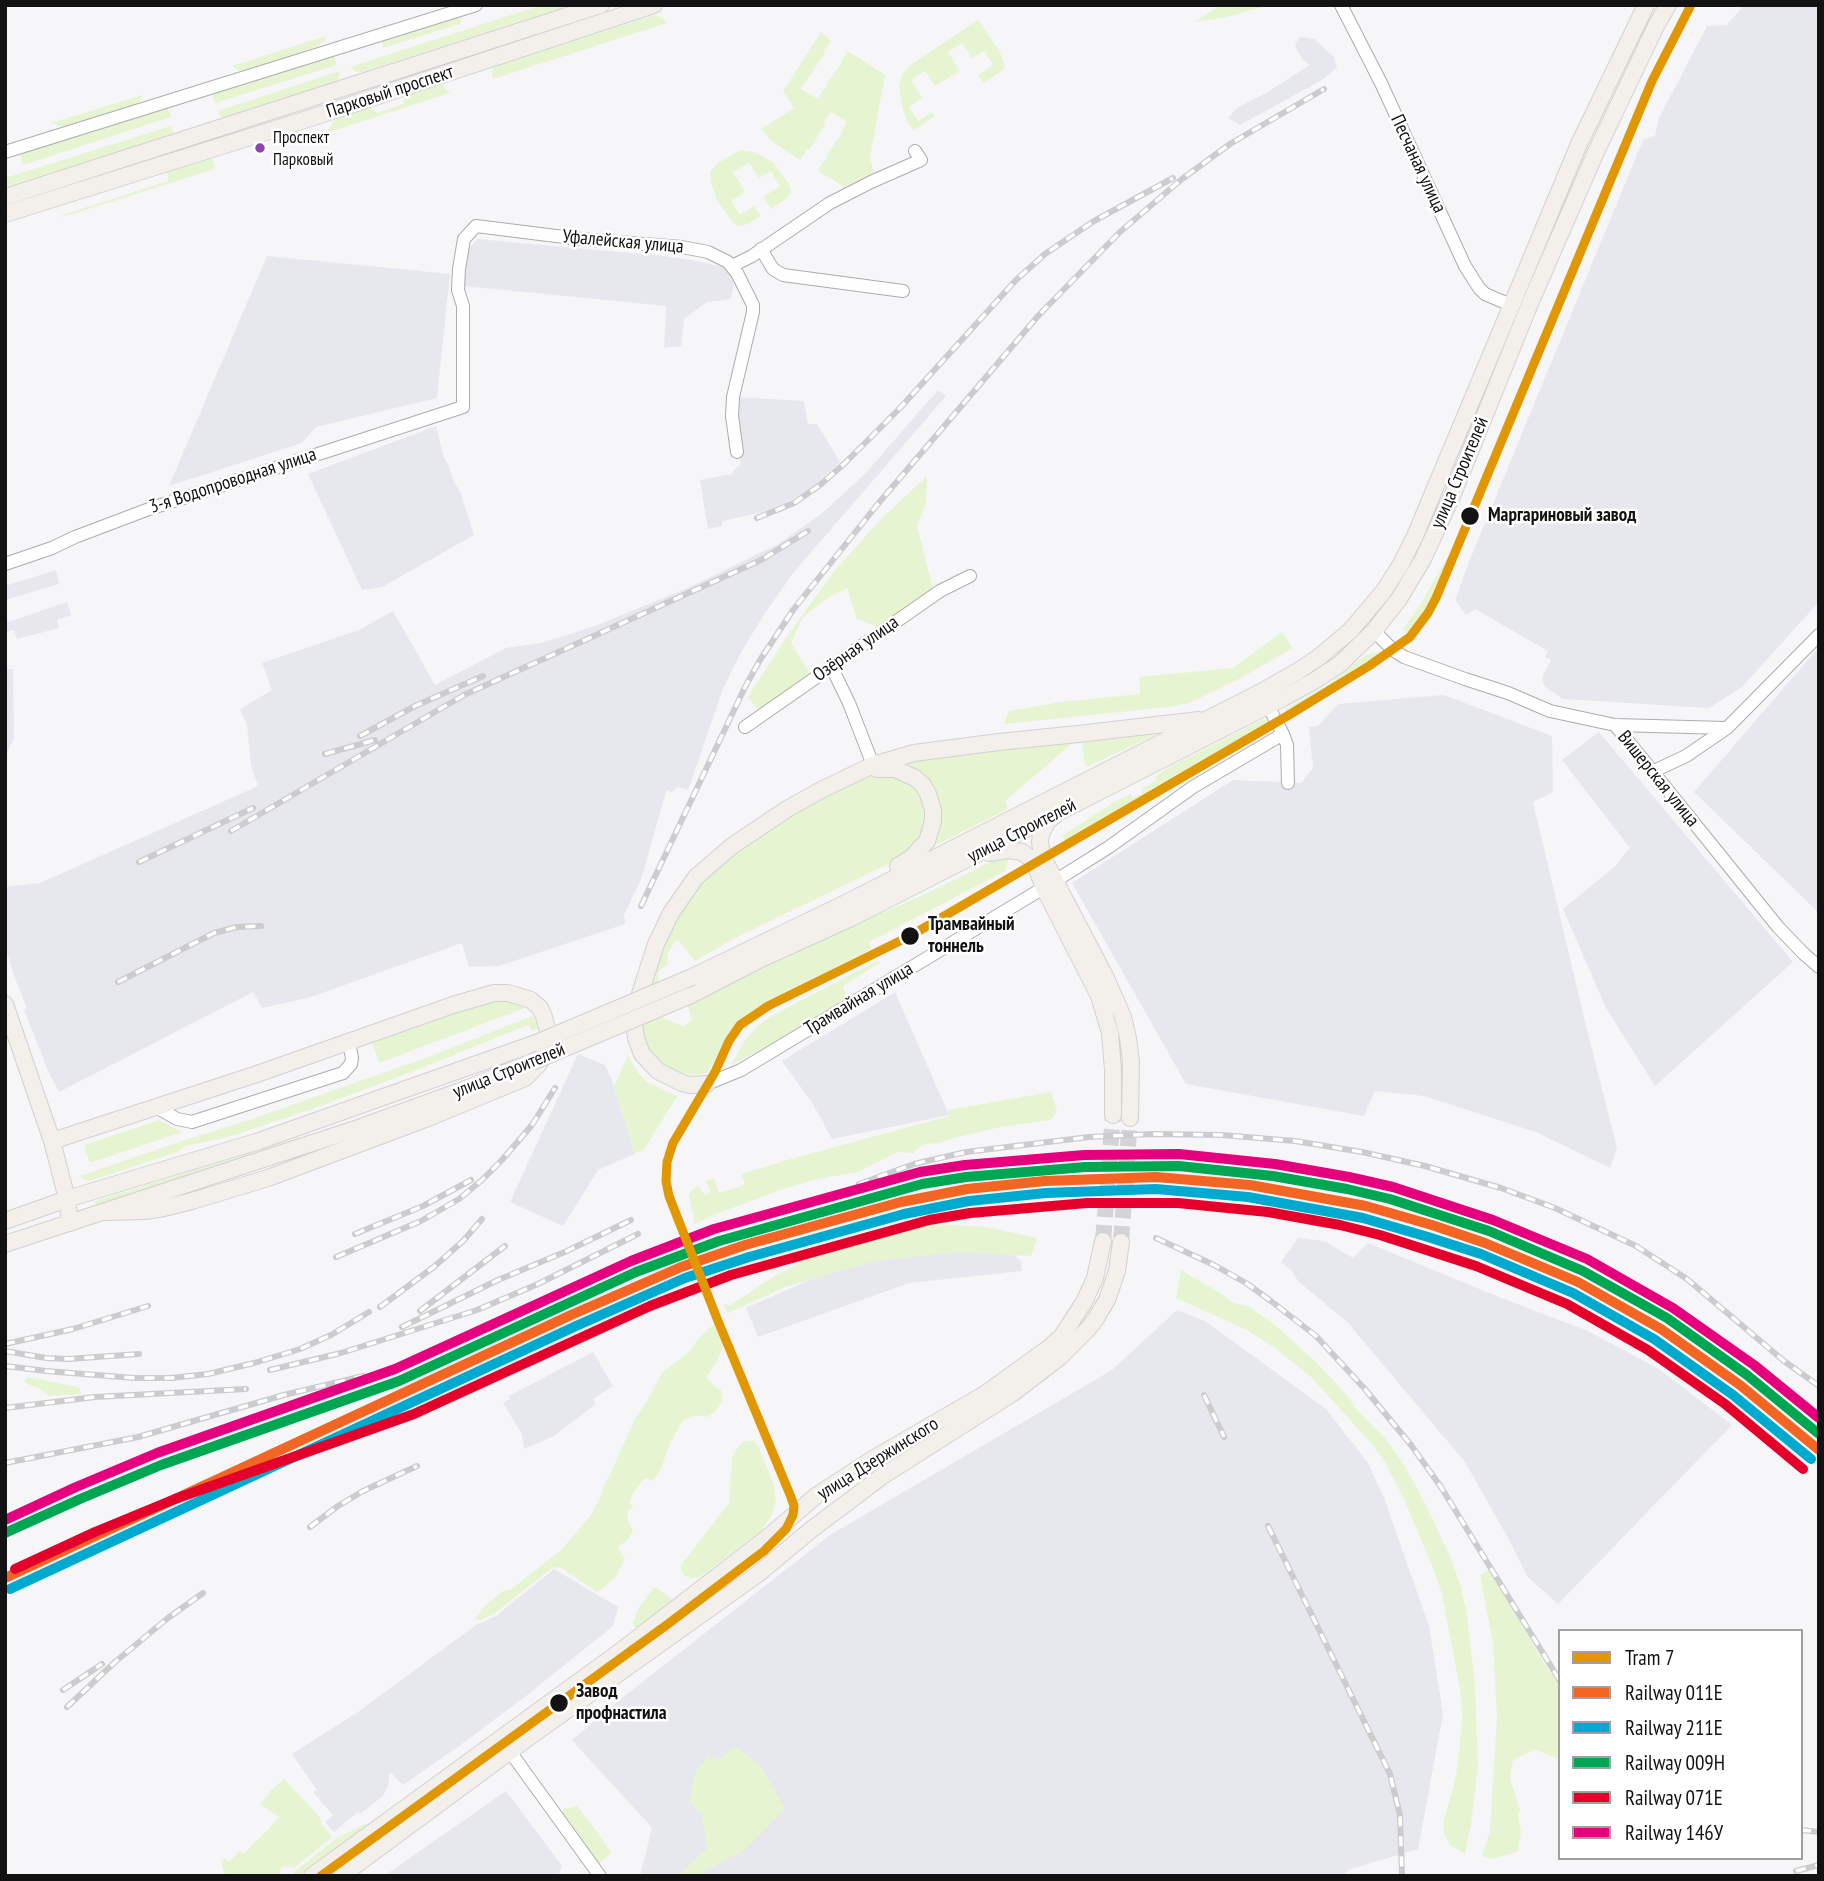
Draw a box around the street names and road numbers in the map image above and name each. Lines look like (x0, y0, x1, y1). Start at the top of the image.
street label: Парковый проспект (324, 61, 456, 123)
street label: Песчаная улица (1385, 111, 1451, 217)
street label: Уфалейская улица (561, 225, 685, 259)
street label: улица Строителей (1426, 414, 1494, 532)
street label: 3-я Водопроводная улица (147, 443, 319, 519)
street label: Озёрная улица (809, 611, 903, 687)
street label: Вишерская улица (1612, 726, 1704, 832)
street label: улица Строителей (964, 794, 1080, 868)
street label: Трамвайная улица (801, 958, 917, 1040)
street label: улица Строителей (450, 1038, 568, 1104)
street label: улица Дзержинского (813, 1413, 943, 1505)

